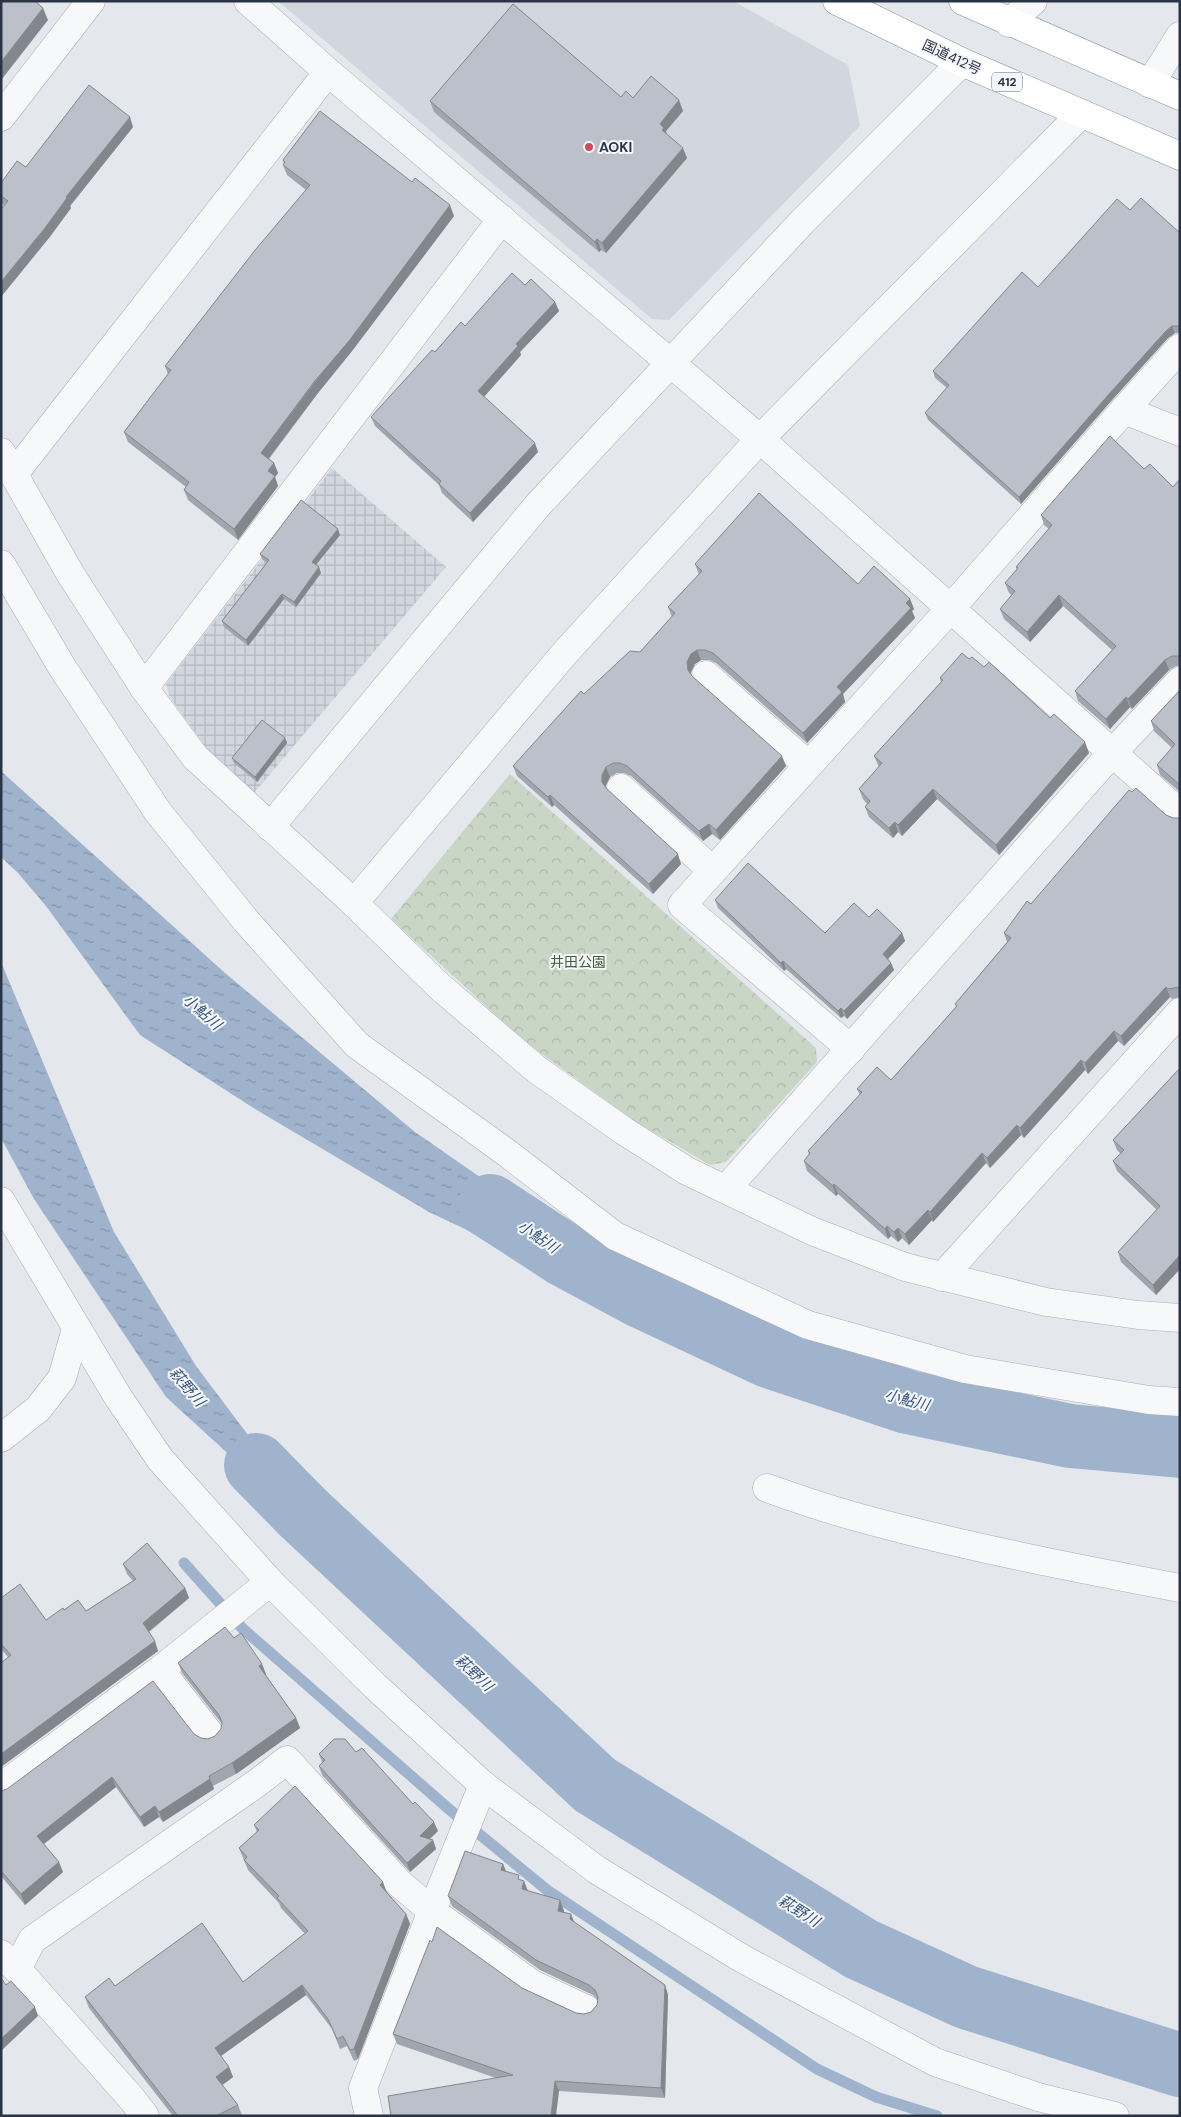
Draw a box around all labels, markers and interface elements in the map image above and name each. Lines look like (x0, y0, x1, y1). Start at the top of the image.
street label: 国道412号 (920, 36, 984, 78)
road number: 412 (992, 72, 1022, 91)
place label: AOKI (599, 138, 632, 156)
marker: AOKI (583, 141, 595, 153)
park label: 井田公園 (550, 953, 606, 971)
water label: 小鮎川 (178, 990, 227, 1036)
water label: 小鮎川 (514, 1216, 564, 1259)
water label: 萩野川 (165, 1363, 211, 1412)
water label: 小鮎川 (883, 1385, 933, 1416)
water label: 萩野川 (451, 1650, 499, 1697)
water label: 萩野川 (775, 1891, 825, 1932)

